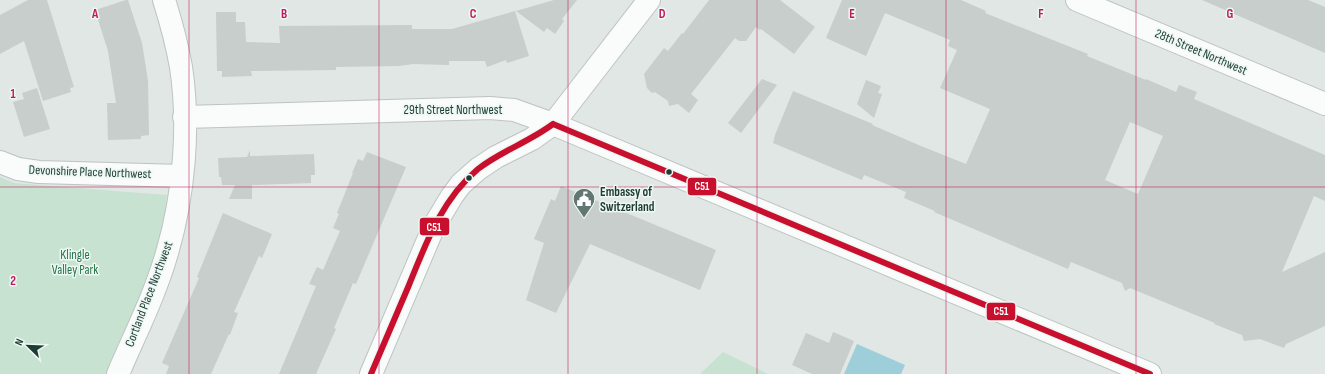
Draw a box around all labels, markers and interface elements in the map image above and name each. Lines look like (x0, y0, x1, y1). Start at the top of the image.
text: A (91, 6, 99, 22)
text: B (281, 6, 287, 22)
text: C (470, 6, 477, 22)
text: D (659, 6, 666, 22)
text: E (849, 6, 855, 22)
text: F (1038, 6, 1044, 22)
text: G (1227, 6, 1234, 22)
street label: 28th Street Northwest (1152, 25, 1250, 79)
text: 1 (10, 86, 16, 102)
street label: 29th Street Northwest (404, 102, 502, 118)
street label: Devonshire Place Northwest (28, 162, 152, 182)
unlabelled marker (664, 167, 674, 177)
unlabelled marker (464, 173, 474, 183)
line badge: C51 (687, 177, 717, 196)
text: C51 (695, 180, 710, 193)
place label: Embassy of Switzerland (600, 184, 655, 215)
public building icon: Embassy of Switzerland (571, 186, 597, 219)
line badge: C51 (419, 217, 450, 236)
text: C51 (427, 221, 442, 234)
street label: Cortland Place Northwest (121, 239, 177, 349)
park label: Klingle Valley Park (52, 247, 98, 278)
text: 2 (10, 273, 16, 289)
line badge: C51 (986, 302, 1016, 321)
text: C51 (994, 305, 1009, 318)
north arrow (8, 326, 48, 366)
text: N (12, 337, 26, 348)

